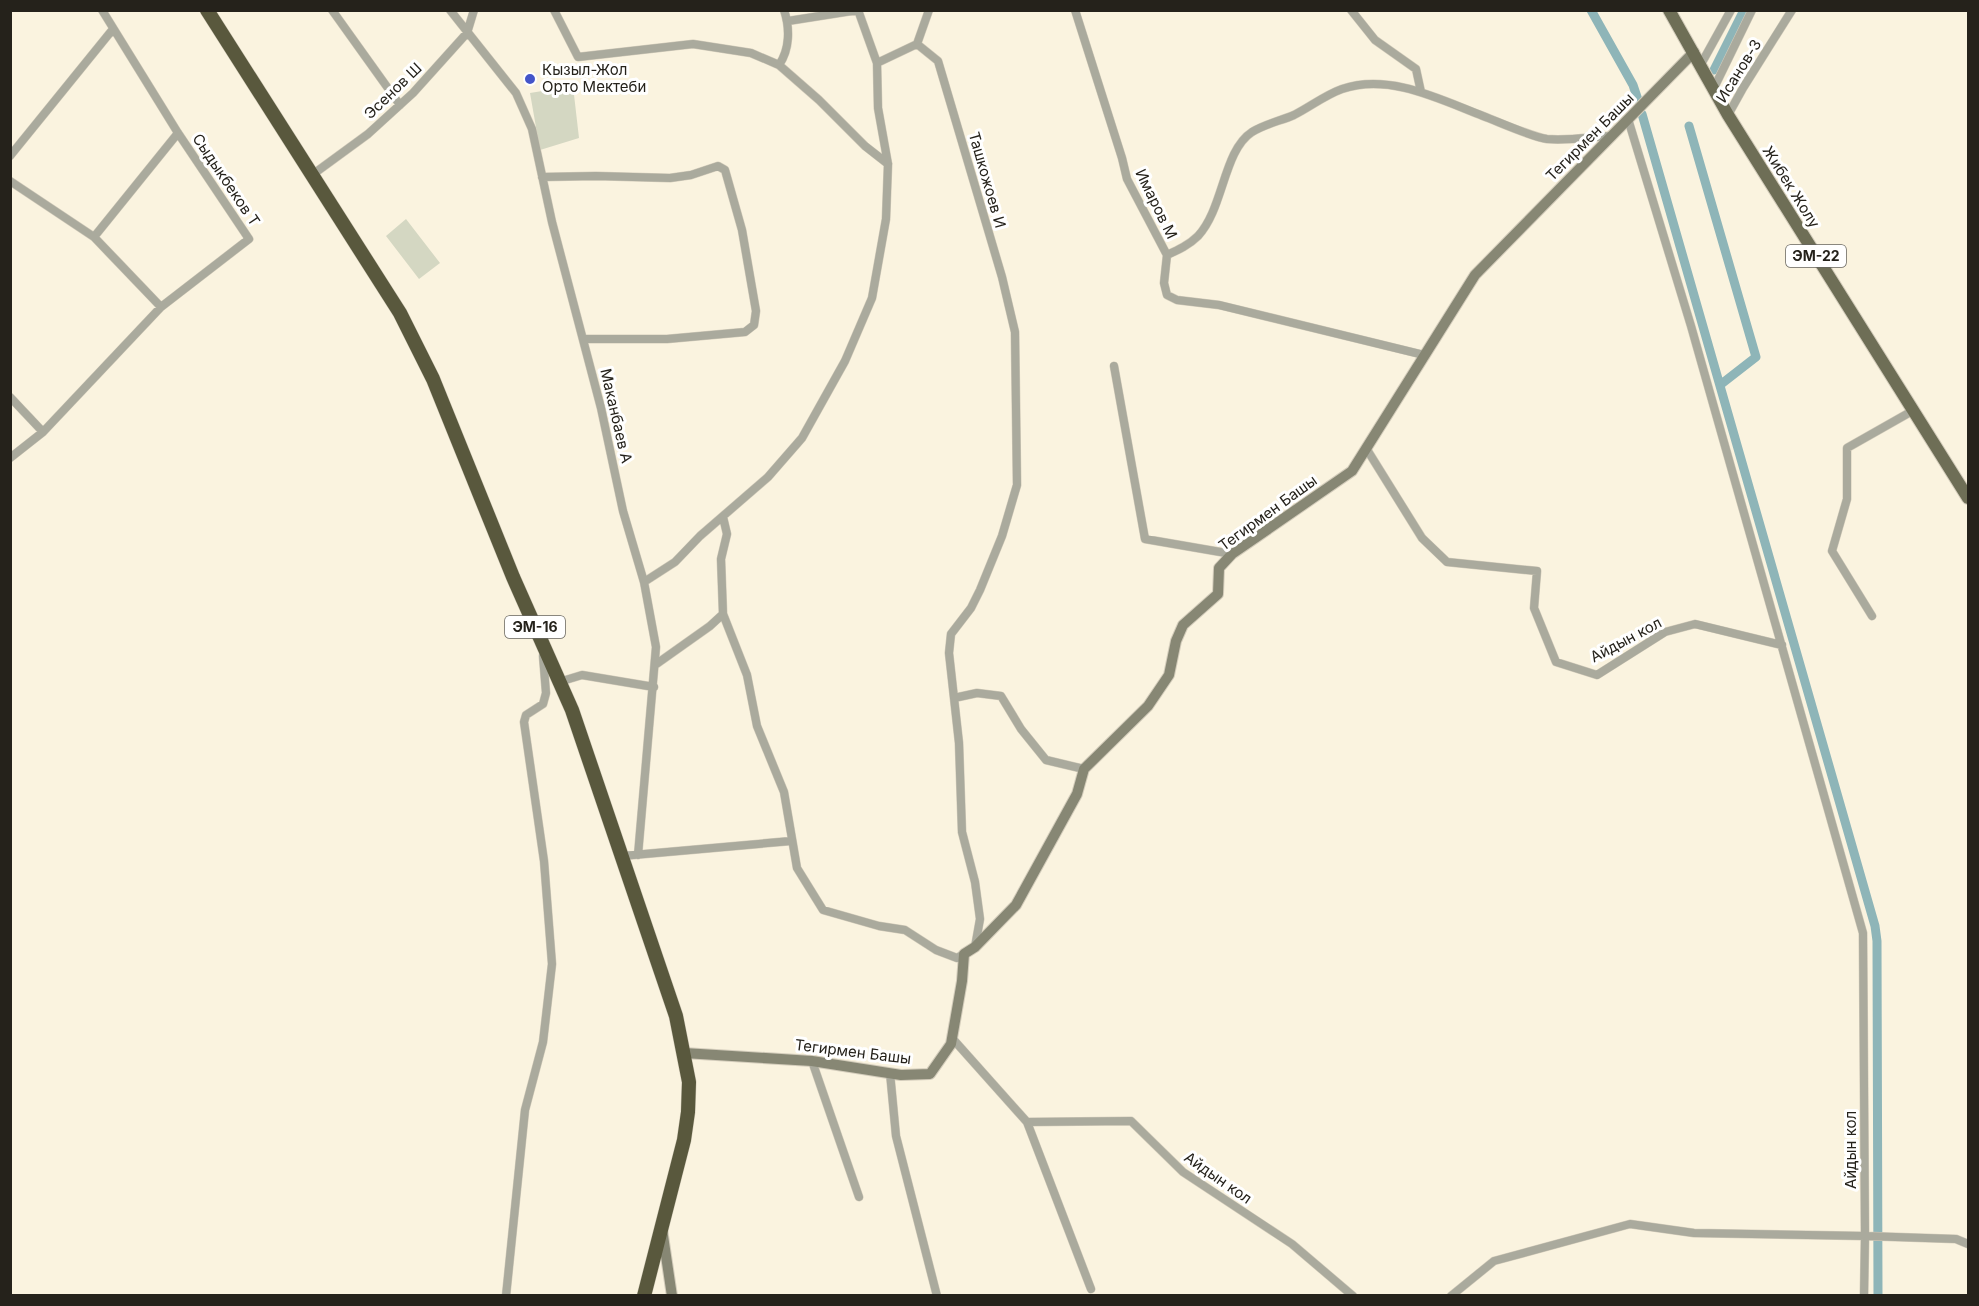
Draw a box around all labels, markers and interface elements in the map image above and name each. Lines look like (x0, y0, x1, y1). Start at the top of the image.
street label: Исанов-3 (1712, 36, 1765, 106)
street label: Эсенов Ш (360, 58, 426, 123)
place label: Кызыл-Жол Орто Мектеби (542, 60, 646, 96)
marker: Кызыл-Жол Орто Мектеби (523, 72, 537, 86)
street label: Тегирмен Башы (1542, 89, 1638, 185)
street label: Ташкожоев И (965, 129, 1010, 230)
street label: Сыдыкбеков Т (189, 130, 264, 230)
street label: Жибек Жолу (1759, 142, 1824, 232)
street label: Имаров М (1131, 166, 1182, 242)
road number: ЭМ-22 (1786, 245, 1846, 267)
street label: Маканбаев А (596, 367, 637, 465)
street label: Тегирмен Башы (1215, 471, 1321, 555)
street label: Айдын кол (1587, 613, 1665, 666)
road number: ЭМ-16 (505, 616, 565, 638)
street label: Тегирмен Башы (794, 1035, 912, 1068)
street label: Айдын кол (1841, 1111, 1860, 1189)
street label: Айдын кол (1181, 1147, 1256, 1208)

